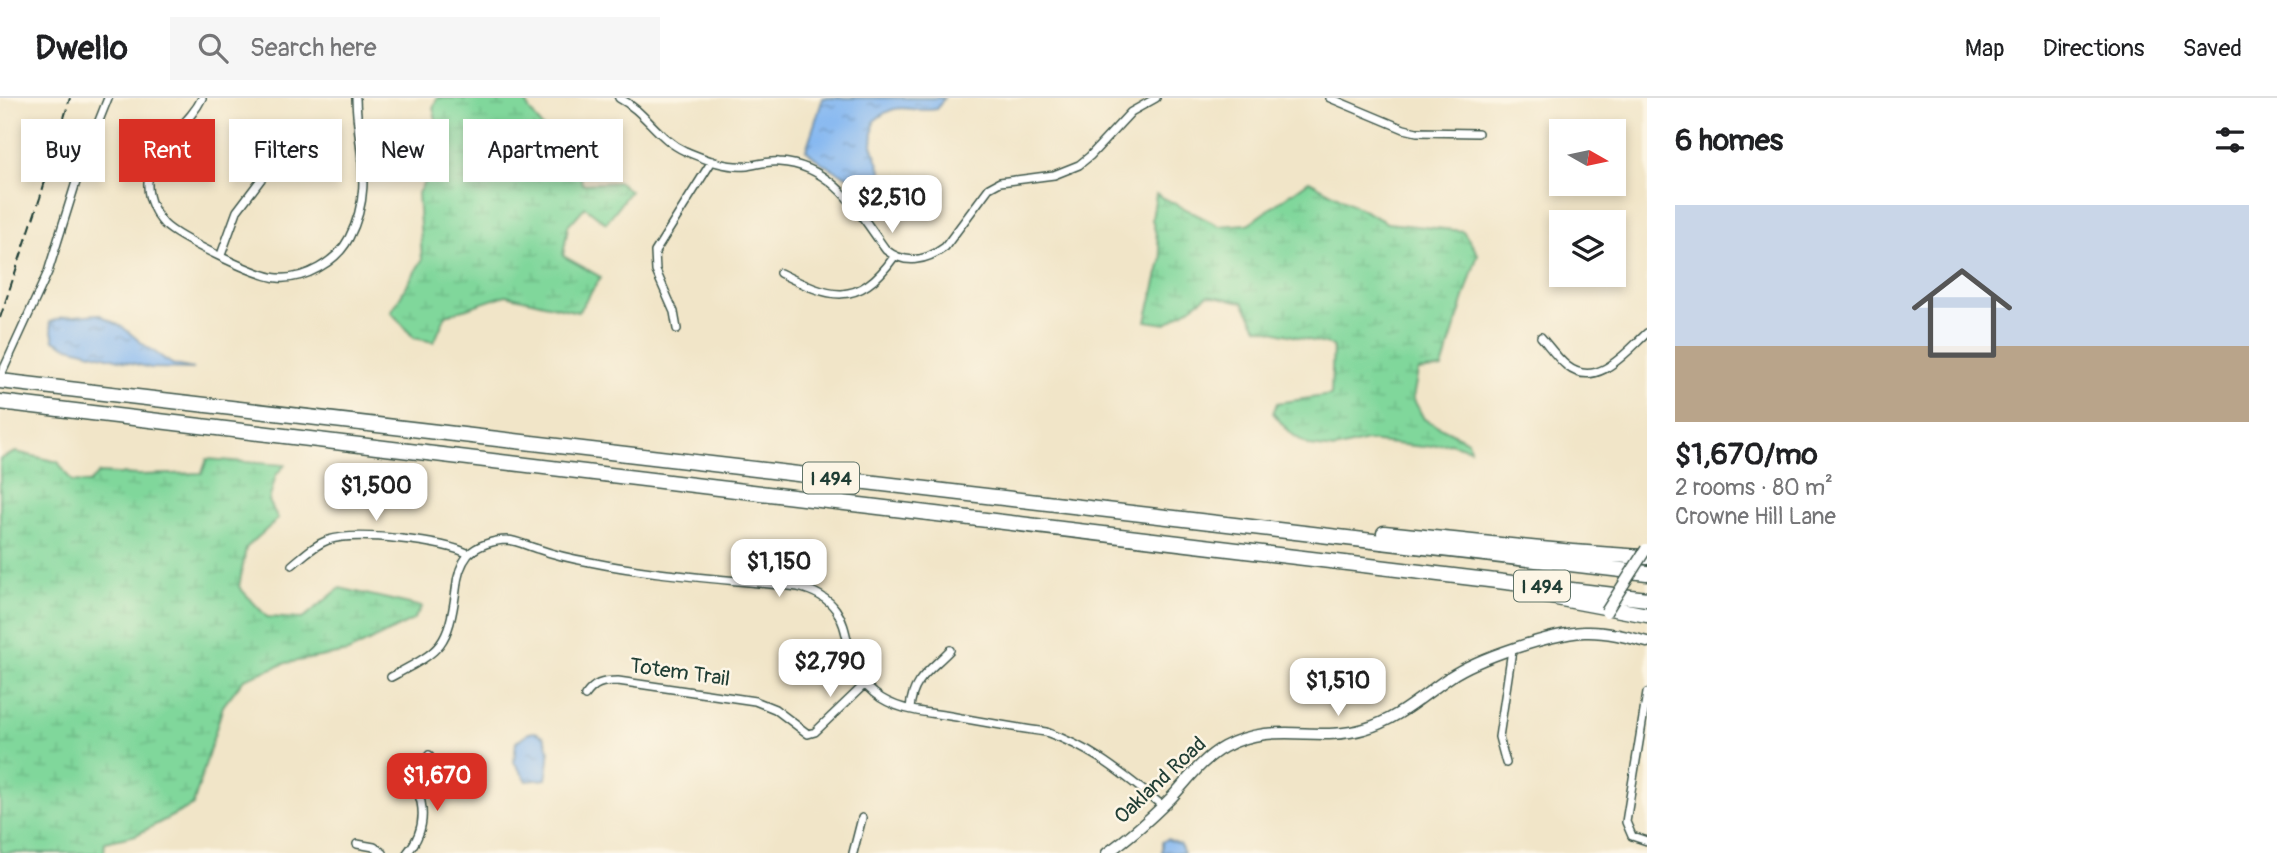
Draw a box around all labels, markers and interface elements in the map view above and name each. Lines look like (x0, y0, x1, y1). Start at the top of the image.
search box (170, 17, 660, 80)
text: Dwello (35, 28, 128, 69)
icon: search (194, 29, 232, 67)
text: Search here (250, 32, 377, 64)
text: Map (1965, 34, 2005, 63)
text: Directions (2043, 34, 2144, 63)
text: Saved (2182, 34, 2242, 63)
chip: Buy (21, 119, 105, 182)
chip: Rent (119, 119, 215, 182)
chip: Filters (229, 119, 342, 182)
chip: New (356, 119, 449, 182)
chip: Apartment (463, 119, 623, 182)
north arrow (1549, 119, 1626, 196)
map controls (1549, 119, 1626, 287)
icon: filters (2211, 121, 2249, 159)
text: 6 homes (1675, 122, 1783, 159)
pin: $2,510 (835, 176, 949, 235)
text: $2,510 (858, 183, 926, 212)
button: layers (1549, 210, 1626, 287)
icon: home (1899, 250, 2025, 376)
text: $1,670/mo (1675, 436, 1818, 473)
road number: I 494 (803, 462, 859, 494)
pin: $1,500 (319, 464, 433, 523)
text: $1,500 (340, 471, 412, 500)
text: 2 rooms · 80 m² (1675, 473, 1833, 502)
text: Crowne Hill Lane (1675, 502, 1836, 531)
pin: $1,150 (722, 540, 836, 599)
text: $1,150 (747, 547, 811, 576)
road number: I 494 (1514, 570, 1570, 601)
pin: $2,790 (773, 640, 887, 699)
text: $2,790 (795, 647, 865, 676)
street label: Totem Trail (628, 652, 732, 693)
pin: $1,510 (1281, 658, 1395, 718)
text: $1,510 (1306, 666, 1370, 695)
street label: Oakland Road (1109, 731, 1212, 830)
pin: $1,670 (380, 754, 494, 813)
text: $1,670 (403, 761, 471, 790)

